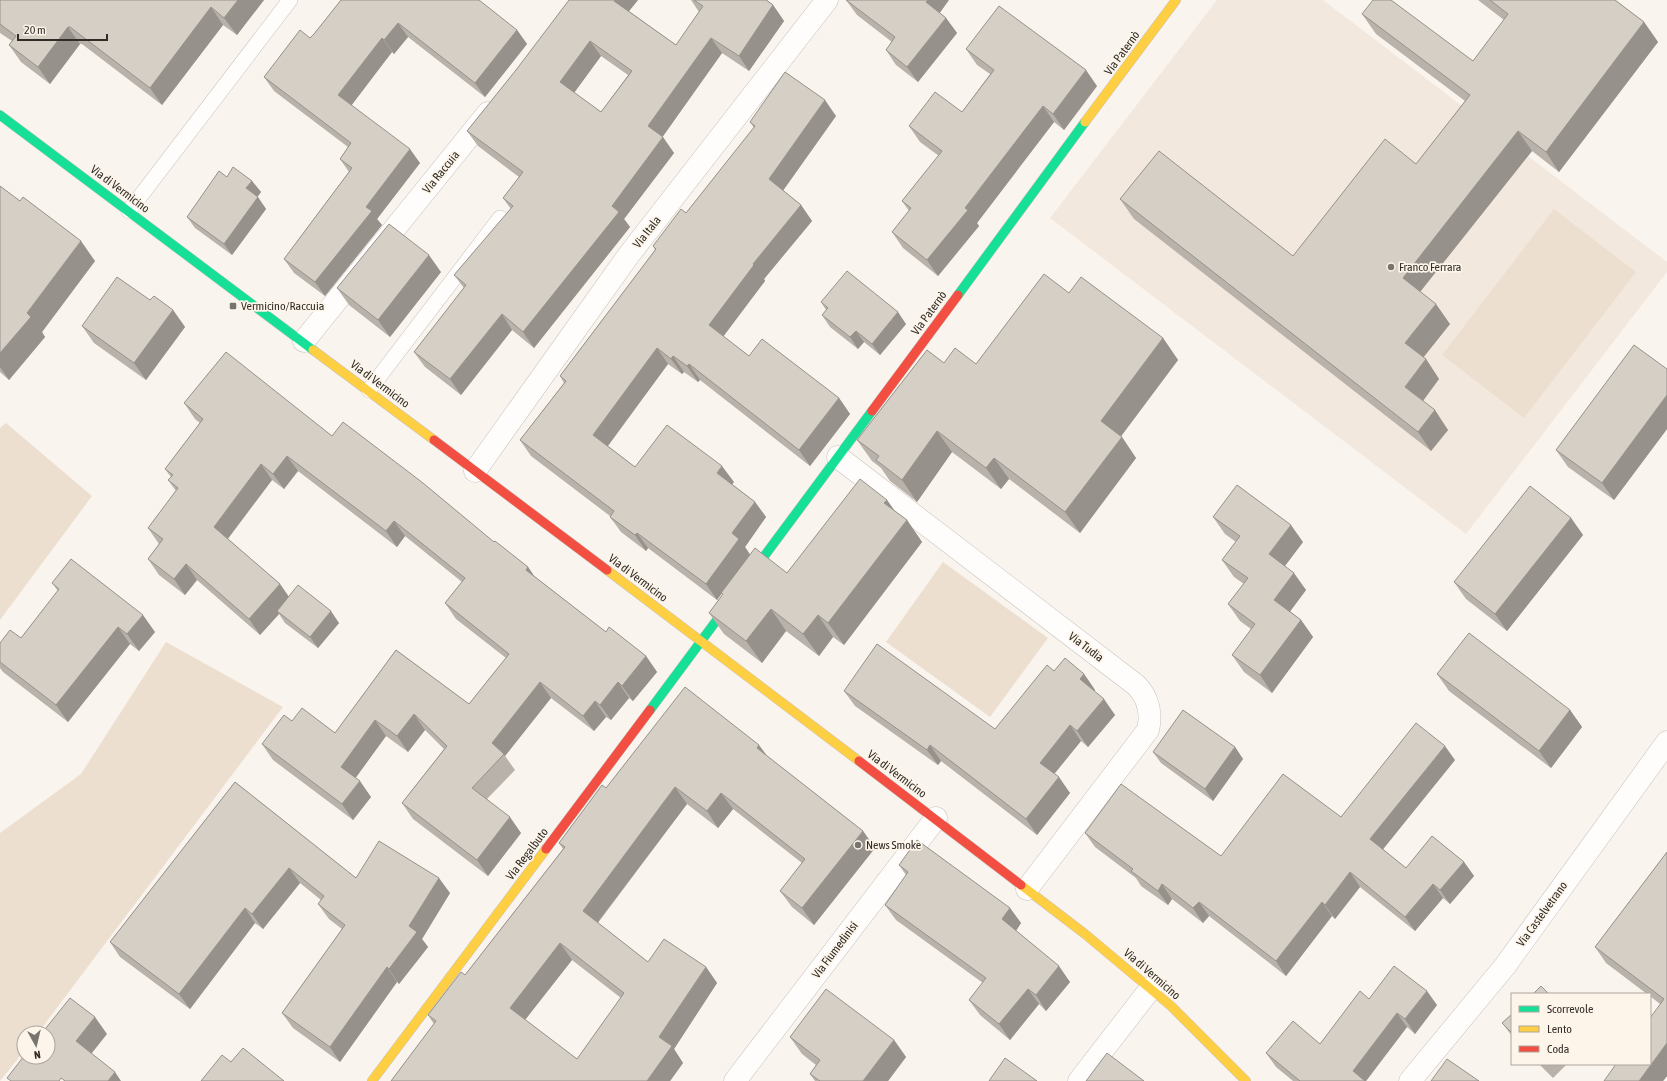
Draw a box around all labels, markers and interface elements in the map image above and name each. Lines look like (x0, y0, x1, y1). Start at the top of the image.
scale bar (18, 16, 107, 42)
text: 20 m (24, 23, 46, 37)
street label: Via Paternò (1101, 28, 1143, 78)
street label: Via Raccuia (420, 148, 462, 196)
street label: Via di Vermicino (88, 162, 153, 216)
street label: Via Itala (630, 213, 664, 251)
place label: Franco Ferrara (1399, 260, 1461, 274)
marker: Franco Ferrara (1386, 262, 1396, 272)
street label: Via Paternò (908, 288, 950, 338)
place label: Vermicino/Raccuia (241, 299, 324, 313)
marker: Vermicino/Raccuia (228, 301, 238, 311)
street label: Via di Vermicino (348, 357, 413, 411)
street label: Via di Vermicino (606, 551, 671, 605)
street label: Via Tudia (1066, 629, 1106, 665)
street label: Via di Vermicino (865, 747, 930, 801)
street label: Via Regalbuto (503, 825, 551, 883)
place label: News Smoke (866, 838, 921, 852)
marker: News Smoke (853, 840, 863, 850)
street label: Via Castelvetrano (1514, 878, 1571, 949)
street label: Via Fiumedinisi (809, 919, 861, 981)
street label: Via di Vermicino (1121, 946, 1183, 1003)
legend (1511, 993, 1651, 1065)
text: Scorrevole (1547, 1002, 1594, 1016)
text: Lento (1547, 1022, 1572, 1036)
north arrow (16, 1025, 56, 1065)
text: Coda (1547, 1042, 1569, 1056)
text: N (33, 1049, 41, 1061)

